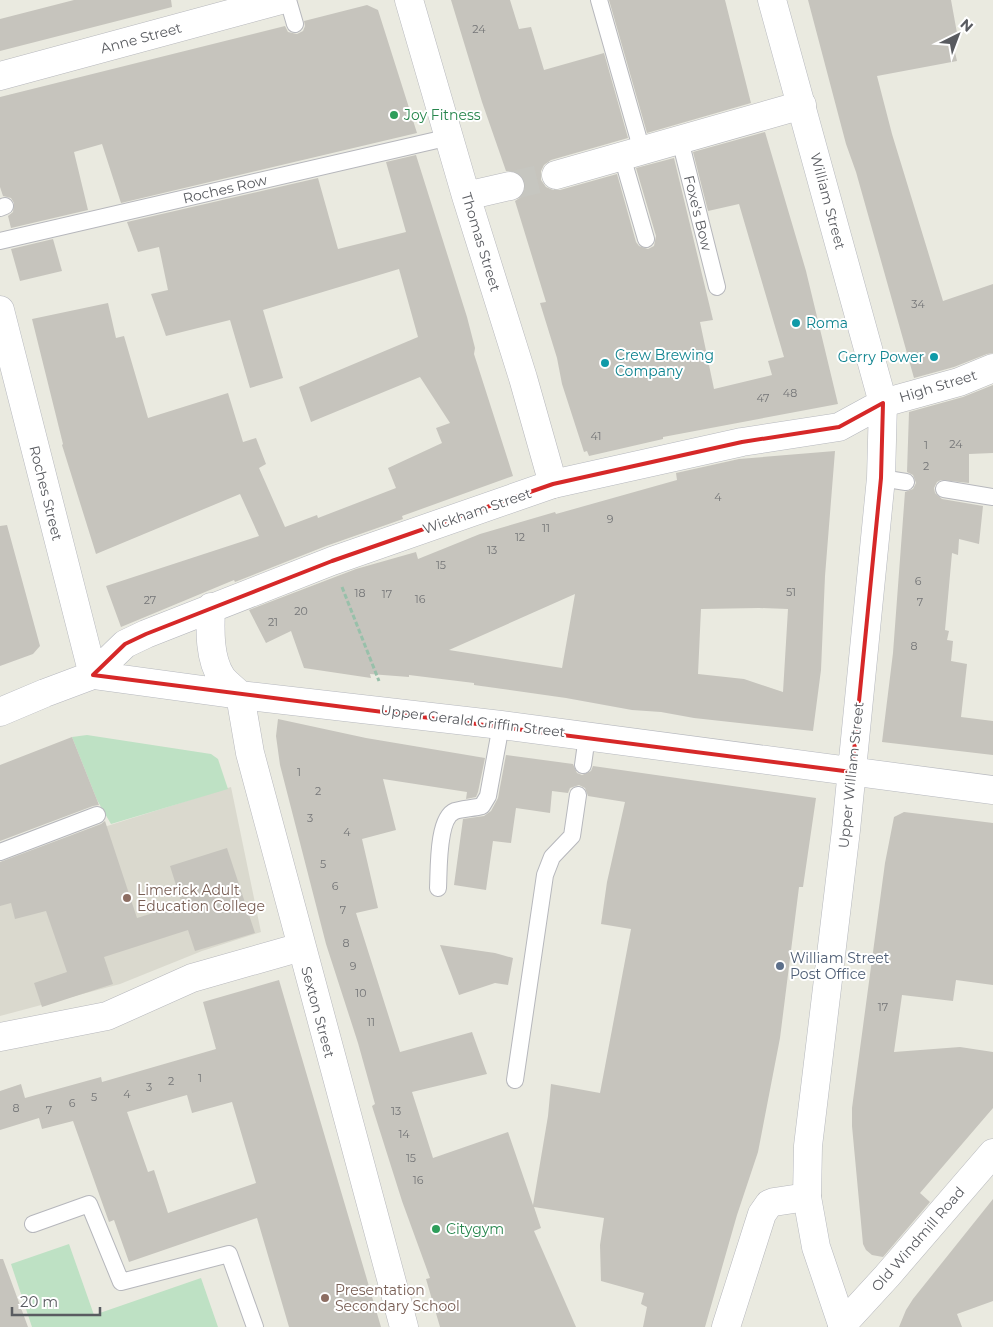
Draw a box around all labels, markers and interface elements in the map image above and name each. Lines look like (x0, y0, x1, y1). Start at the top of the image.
north arrow (933, 10, 983, 60)
text: N (956, 15, 977, 36)
street label: Anne Street (98, 18, 184, 57)
house number: 24 (472, 22, 486, 36)
place label: Joy Fitness (403, 106, 481, 124)
marker: Joy Fitness (388, 109, 400, 121)
street label: William Street (806, 151, 850, 252)
street label: Roches Row (181, 170, 270, 207)
street label: Foxe's Bow (680, 173, 716, 253)
street label: Thomas Street (457, 190, 505, 294)
house number: 34 (911, 297, 925, 311)
place label: Roma (806, 314, 848, 332)
marker: Roma (790, 317, 802, 329)
place label: Crew Brewing Company (615, 346, 714, 380)
place label: Gerry Power (838, 348, 924, 366)
marker: Gerry Power (928, 351, 940, 363)
marker: Crew Brewing Company (599, 357, 611, 369)
street label: High Street (897, 366, 979, 406)
house number: 48 (783, 386, 797, 400)
house number: 47 (756, 391, 770, 405)
house number: 41 (591, 429, 601, 443)
house number: 24 (949, 437, 963, 451)
house number: 1 (924, 438, 928, 452)
street label: Roches Street (25, 444, 67, 543)
house number: 2 (923, 459, 929, 473)
street label: Wickham Street (420, 484, 534, 538)
house number: 4 (714, 490, 722, 504)
house number: 9 (607, 512, 614, 526)
house number: 11 (542, 521, 550, 535)
house number: 12 (515, 530, 525, 544)
house number: 13 (487, 543, 497, 557)
house number: 15 (436, 558, 446, 572)
house number: 6 (915, 574, 922, 588)
house number: 51 (786, 585, 796, 599)
house number: 18 (355, 586, 366, 600)
house number: 17 (382, 587, 392, 601)
house number: 16 (415, 592, 426, 606)
house number: 27 (144, 593, 156, 607)
house number: 7 (917, 595, 923, 609)
house number: 20 (294, 604, 308, 618)
house number: 21 (268, 615, 278, 629)
house number: 8 (910, 639, 918, 653)
street label: Upper Gerald Griffin Street (380, 701, 567, 741)
street label: Upper William Street (834, 701, 868, 849)
house number: 1 (297, 765, 301, 779)
house number: 2 (315, 784, 321, 798)
house number: 3 (307, 811, 313, 825)
house number: 4 (343, 825, 351, 839)
house number: 5 (320, 857, 326, 871)
house number: 6 (332, 879, 339, 893)
place label: Limerick Adult Education College (137, 881, 265, 915)
marker: Limerick Adult Education College (121, 892, 133, 904)
house number: 7 (340, 903, 346, 917)
house number: 8 (342, 936, 350, 950)
place label: William Street Post Office (790, 949, 890, 983)
house number: 9 (350, 959, 357, 973)
marker: William Street Post Office (774, 960, 786, 972)
street label: Sexton Street (297, 964, 339, 1060)
house number: 10 (355, 986, 367, 1000)
house number: 17 (878, 1000, 888, 1014)
house number: 11 (367, 1015, 375, 1029)
house number: 1 (198, 1071, 202, 1085)
house number: 2 (168, 1074, 174, 1088)
house number: 3 (146, 1080, 152, 1094)
house number: 4 (123, 1087, 131, 1101)
house number: 5 (91, 1090, 97, 1104)
house number: 6 (69, 1096, 76, 1110)
house number: 8 (12, 1101, 20, 1115)
house number: 7 (46, 1103, 52, 1117)
house number: 13 (391, 1104, 401, 1118)
house number: 14 (398, 1127, 410, 1141)
house number: 15 (406, 1151, 416, 1165)
house number: 16 (413, 1173, 424, 1187)
street label: Old Windmill Road (868, 1183, 968, 1295)
place label: Citygym (446, 1220, 504, 1238)
marker: Citygym (430, 1223, 442, 1235)
place label: Presentation Secondary School (335, 1281, 460, 1315)
scale bar (12, 1284, 100, 1316)
text: 20 m (20, 1292, 58, 1311)
marker: Presentation Secondary School (319, 1292, 331, 1304)

